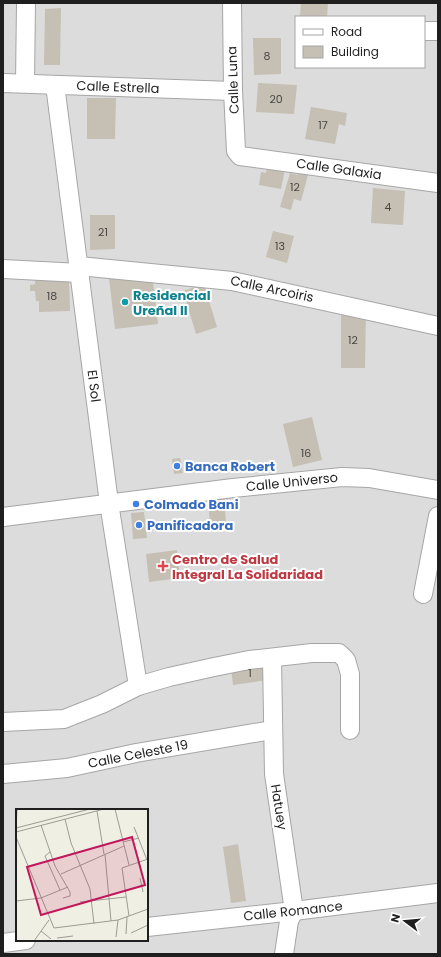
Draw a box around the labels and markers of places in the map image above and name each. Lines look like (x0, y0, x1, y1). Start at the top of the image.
place label: Residencial Ureñal II (133, 286, 211, 320)
marker: Residencial Ureñal II (120, 297, 130, 307)
place label: Banca Robert (185, 457, 275, 476)
marker: Banca Robert (172, 461, 182, 471)
place label: Colmado Bani (144, 495, 239, 514)
marker: Colmado Bani (131, 499, 141, 509)
place label: Panificadora (147, 516, 233, 535)
marker: Panificadora (134, 520, 144, 530)
place label: Centro de Salud Integral La Solidaridad (172, 550, 323, 584)
marker: Centro de Salud Integral La Solidaridad (157, 560, 169, 572)

